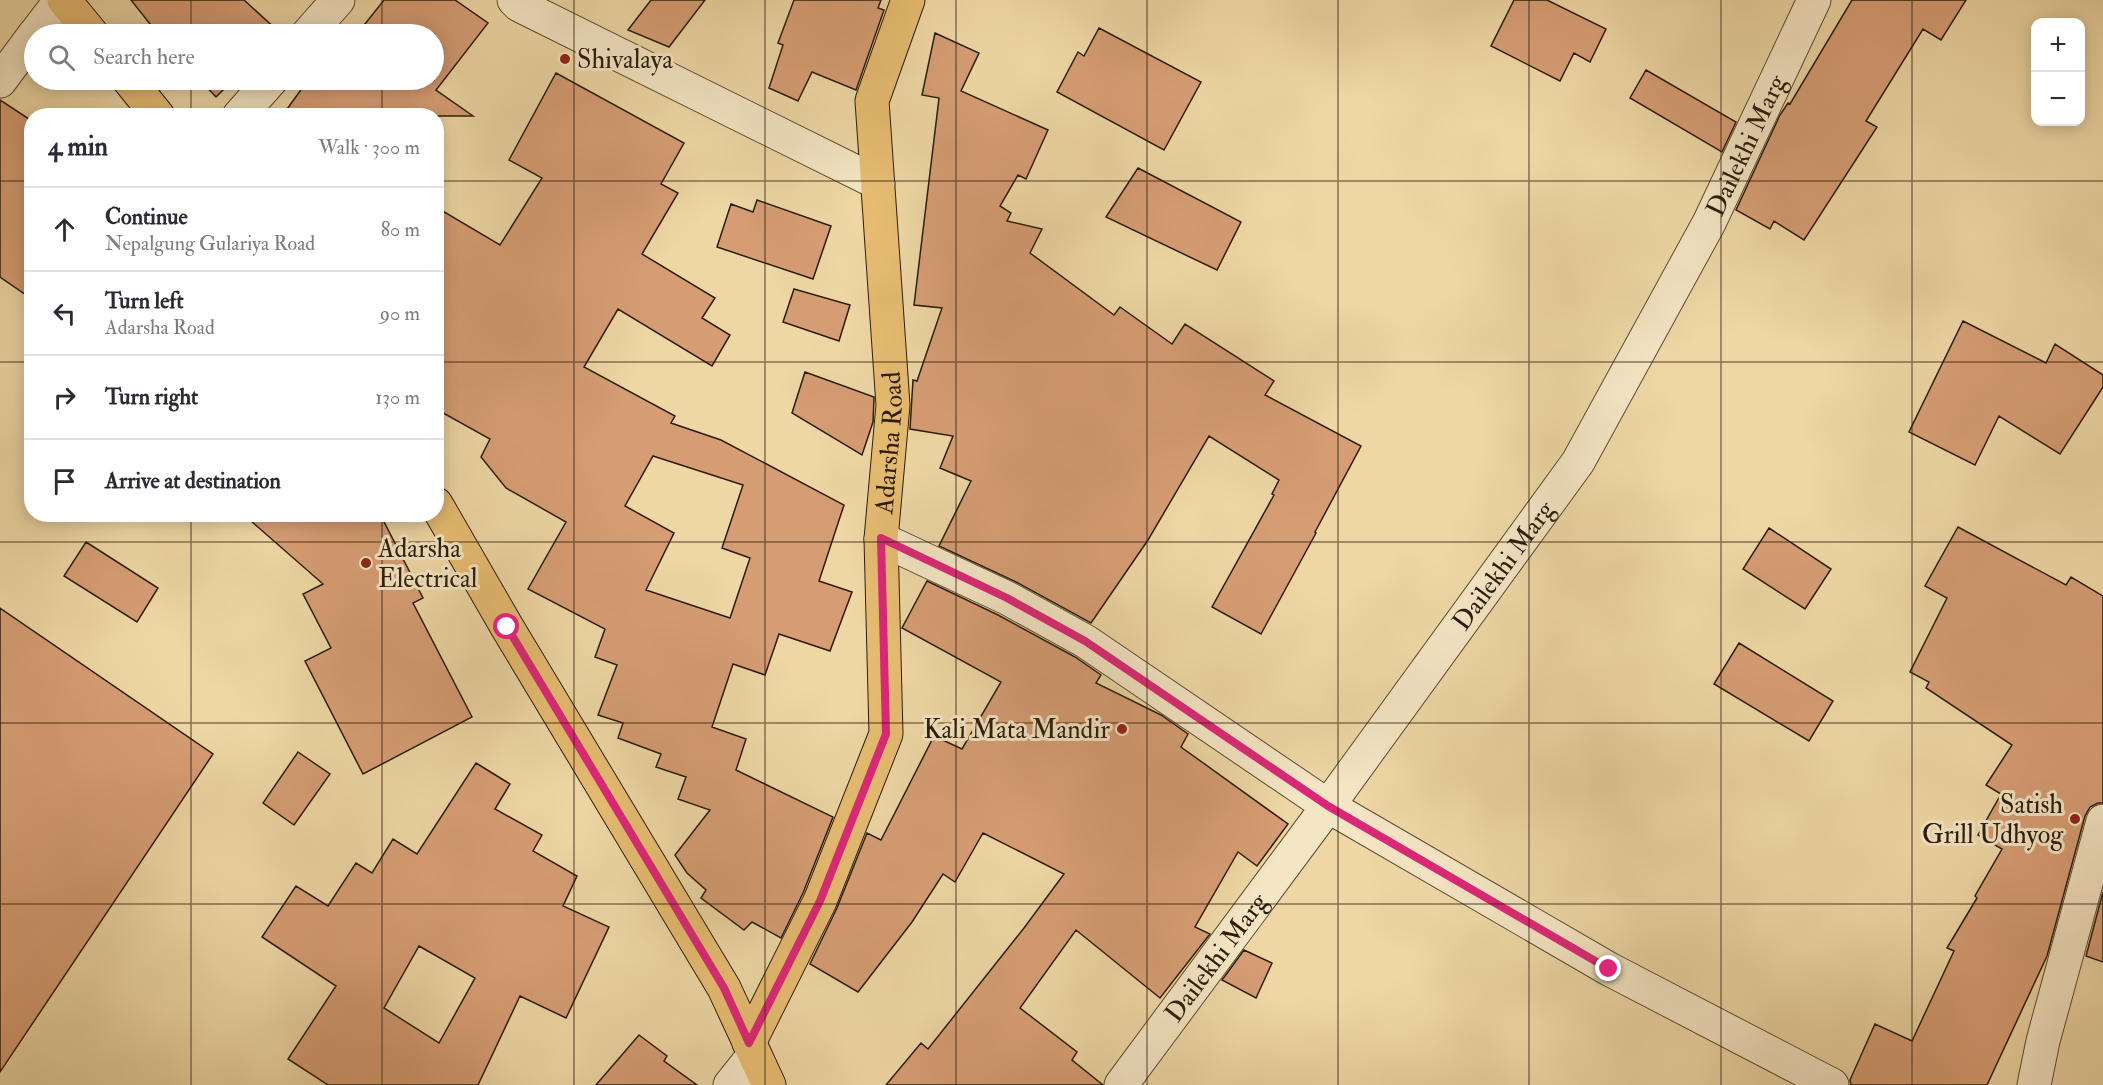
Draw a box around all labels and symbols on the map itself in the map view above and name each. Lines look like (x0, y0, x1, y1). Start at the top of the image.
place label: Shivalaya (577, 44, 673, 76)
marker: Shivalaya (558, 52, 572, 66)
street label: Dailekhi Marg (1699, 69, 1794, 222)
street label: Adarsha Road (868, 370, 910, 516)
street label: Dailekhi Marg (1446, 494, 1562, 637)
place label: Adarsha Electrical (377, 533, 478, 595)
marker: Adarsha Electrical (359, 556, 373, 570)
route start (493, 613, 519, 639)
place label: Kali Mata Mandir (923, 714, 1110, 746)
marker: Kali Mata Mandir (1115, 722, 1129, 736)
place label: Satish Grill Udhyog (1922, 789, 2064, 851)
marker: Satish Grill Udhyog (2068, 812, 2082, 826)
street label: Dailekhi Marg (1158, 886, 1276, 1029)
route end (1595, 955, 1621, 981)

